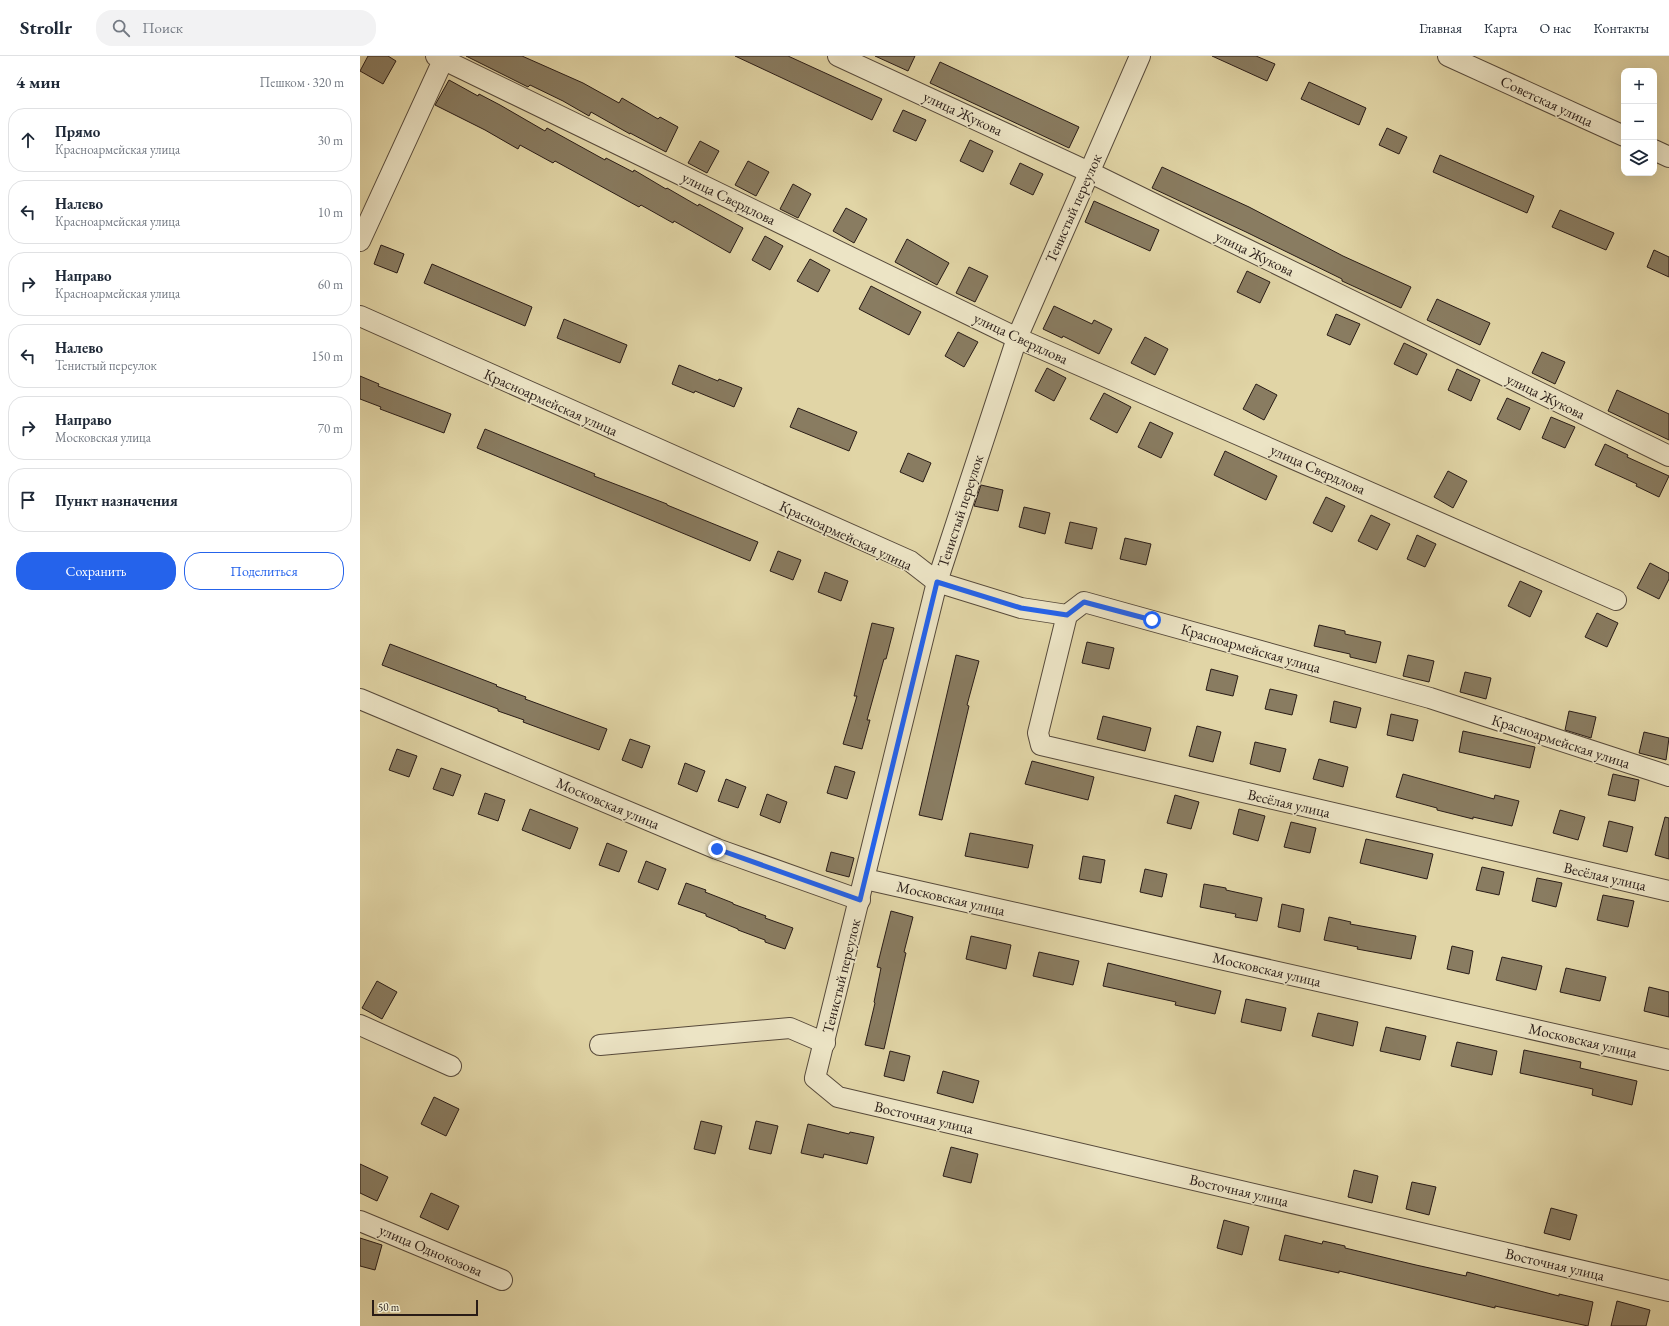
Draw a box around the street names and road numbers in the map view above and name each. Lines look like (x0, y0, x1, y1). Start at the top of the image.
street label: Советская улица (1498, 71, 1596, 131)
street label: улица Жукова (920, 86, 1006, 140)
street label: Тенистый переулок (1040, 150, 1106, 266)
street label: улица Свердлова (679, 167, 779, 229)
street label: улица Жукова (1212, 226, 1298, 280)
street label: улица Свердлова (971, 308, 1071, 368)
street label: Красноармейская улица (481, 364, 621, 440)
street label: улица Жукова (1503, 369, 1589, 423)
street label: улица Свердлова (1267, 440, 1369, 498)
street label: Тенистый переулок (933, 452, 987, 570)
street label: Красноармейская улица (776, 496, 916, 574)
street label: Красноармейская улица (1179, 619, 1323, 677)
street label: Красноармейская улица (1489, 710, 1633, 772)
street label: Московская улица (553, 773, 663, 833)
street label: Весёлая улица (1246, 784, 1332, 822)
street label: Весёлая улица (1562, 857, 1648, 895)
street label: Московская улица (895, 876, 1007, 920)
street label: Тенистый переулок (818, 917, 864, 1035)
street label: Московская улица (1211, 947, 1323, 991)
street label: Московская улица (1527, 1018, 1639, 1062)
street label: Восточная улица (873, 1096, 975, 1138)
street label: Восточная улица (1188, 1169, 1290, 1211)
street label: улица Однокозова (376, 1220, 486, 1280)
street label: Восточная улица (1504, 1243, 1606, 1285)

